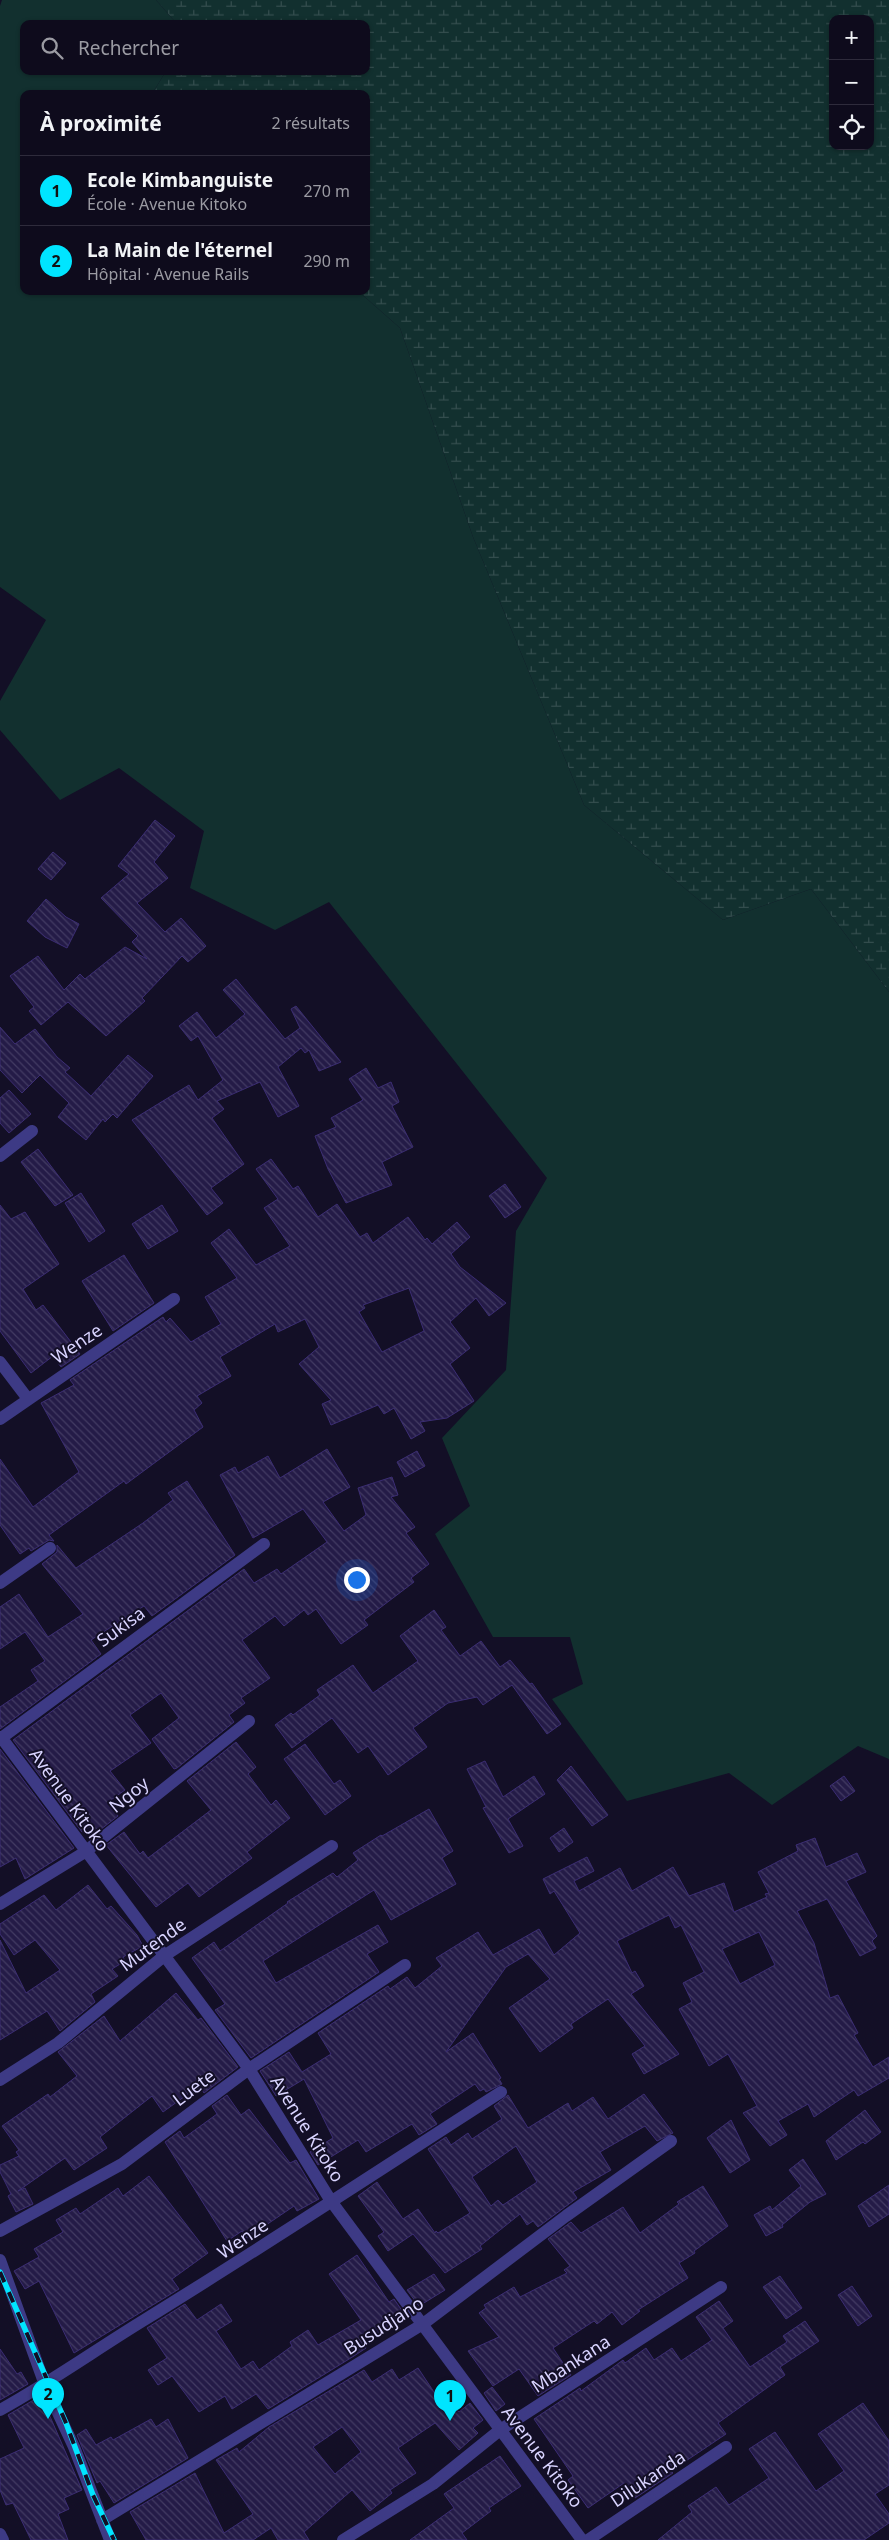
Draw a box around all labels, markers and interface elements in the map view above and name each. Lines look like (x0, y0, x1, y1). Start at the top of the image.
map controls (829, 15, 874, 150)
button: + (829, 15, 874, 60)
search box (20, 20, 370, 75)
icon: search (38, 34, 66, 62)
text: Rechercher (78, 35, 179, 61)
button: − (829, 60, 874, 105)
button: locate (829, 105, 874, 150)
text: À proximité (40, 109, 162, 137)
text: 2 résultats (272, 112, 350, 134)
text: Ecole Kimbanguiste (87, 167, 273, 193)
text: 1 (51, 180, 61, 202)
text: 270 m (303, 180, 350, 202)
text: École · Avenue Kitoko (87, 193, 247, 215)
text: La Main de l'éternel (87, 237, 273, 263)
text: 2 (51, 250, 61, 272)
text: 290 m (303, 250, 350, 272)
text: Hôpital · Avenue Rails (87, 263, 249, 285)
street label: Wenze (46, 1317, 106, 1369)
your location (344, 1567, 370, 1593)
street label: Sukisa (92, 1601, 149, 1652)
street label: Avenue Kitoko (24, 1743, 115, 1856)
street label: Ngoy (104, 1770, 154, 1818)
street label: Mutende (114, 1912, 190, 1976)
street label: Luete (167, 2063, 220, 2111)
street label: Avenue Kitoko (265, 2071, 350, 2186)
street label: Wenze (212, 2212, 272, 2264)
street label: Busudjano (339, 2290, 428, 2360)
street label: Mbankana (526, 2329, 615, 2398)
pin: 2 (32, 2378, 64, 2419)
pin: 1 (434, 2380, 466, 2421)
street label: Avenue Kitoko (497, 2401, 589, 2512)
street label: Dilukanda (605, 2444, 690, 2512)

